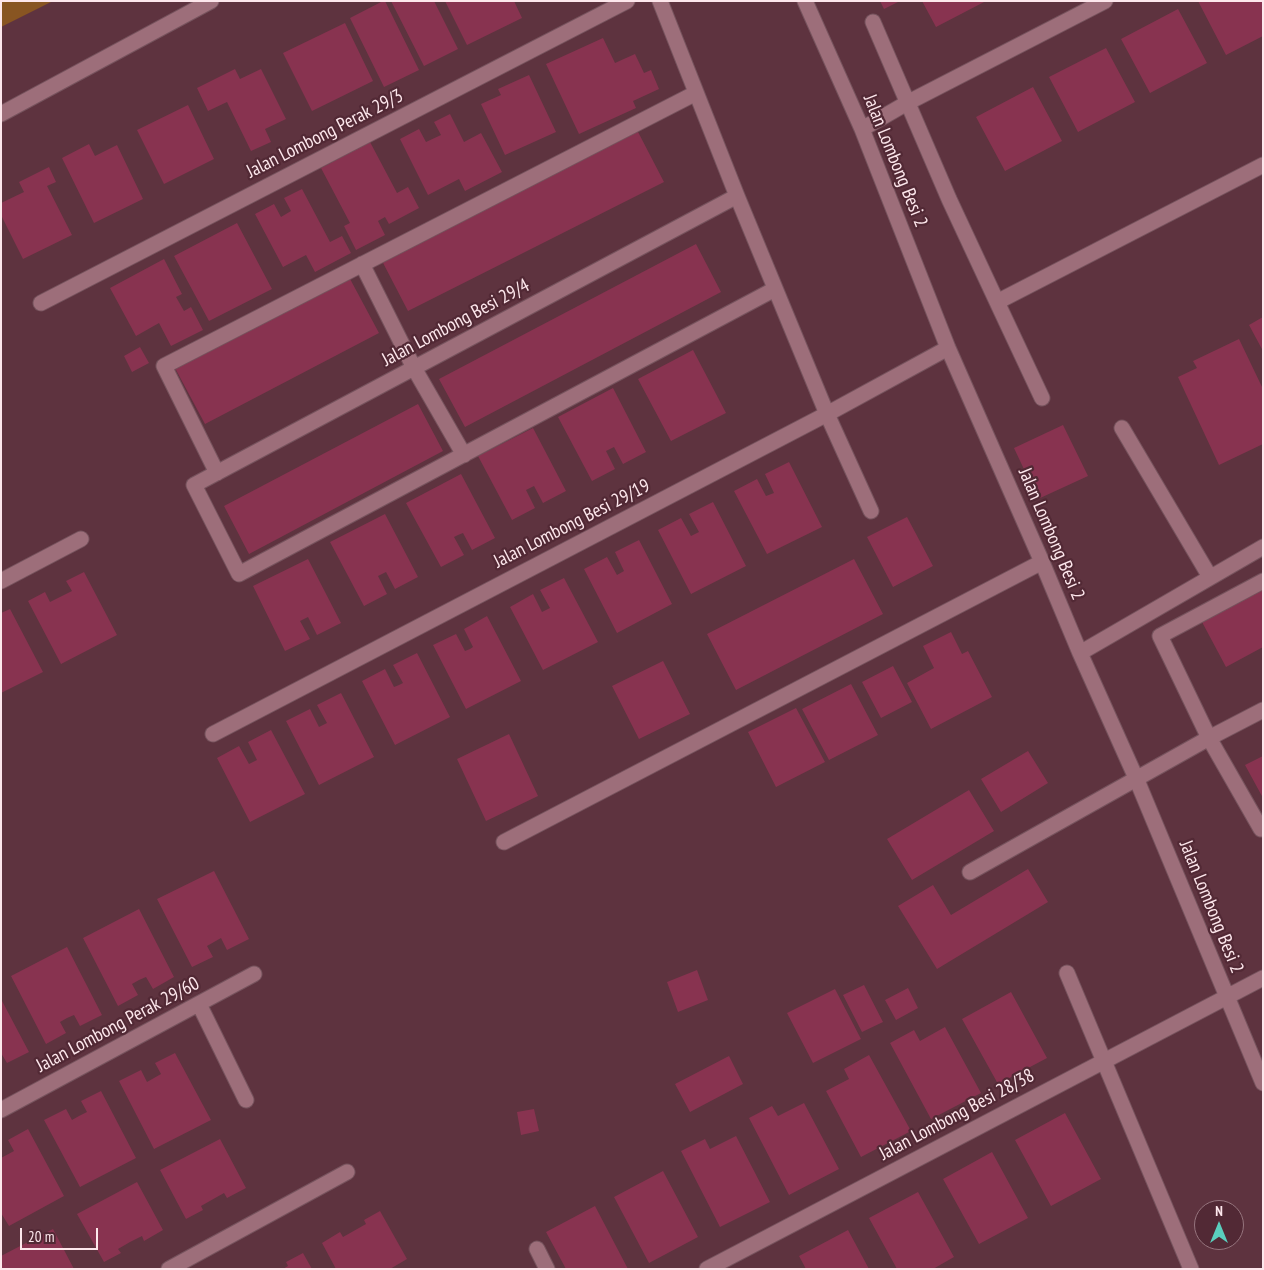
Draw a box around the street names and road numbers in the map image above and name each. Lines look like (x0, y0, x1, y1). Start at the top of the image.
street label: Jalan Lombong Perak 29/3 (243, 85, 407, 183)
street label: Jalan Lombong Besi 2 (858, 91, 932, 231)
street label: Jalan Lombong Besi 29/4 (378, 274, 534, 372)
street label: Jalan Lombong Besi 2 (1013, 465, 1089, 603)
street label: Jalan Lombong Besi 29/19 (490, 475, 654, 573)
street label: Jalan Lombong Besi 2 (1174, 837, 1248, 977)
street label: Jalan Lombong Perak 29/60 (33, 972, 203, 1078)
street label: Jalan Lombong Besi 28/38 (876, 1064, 1038, 1166)

